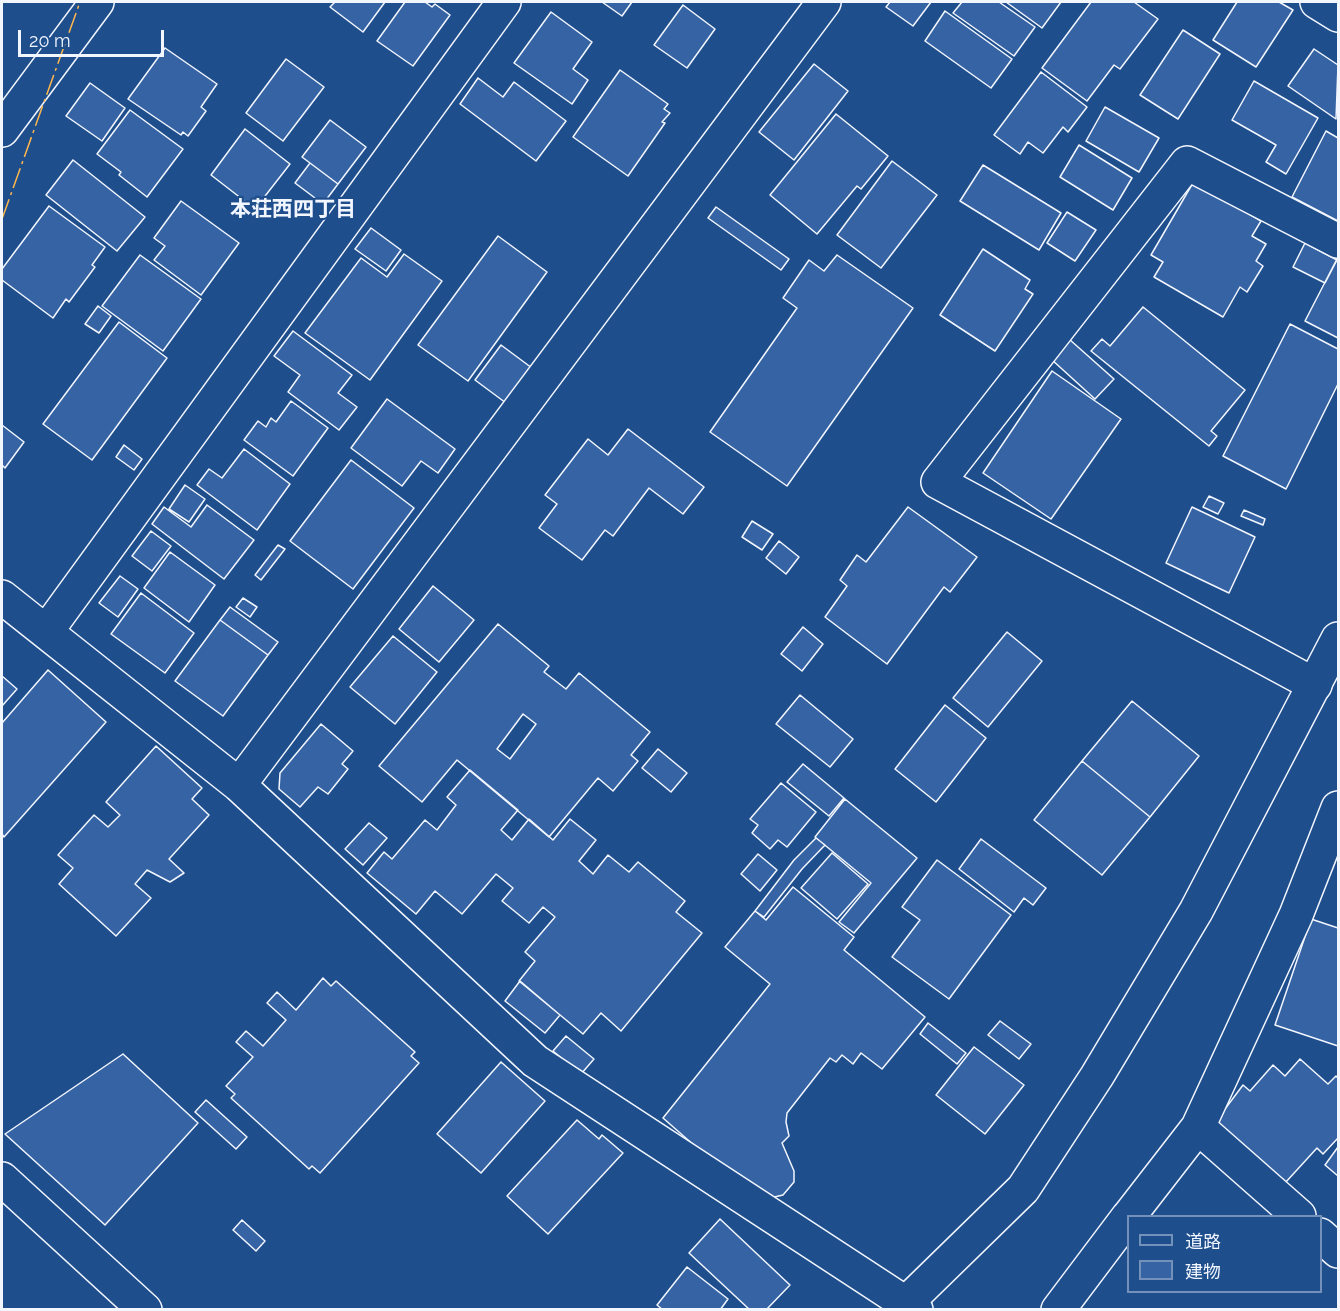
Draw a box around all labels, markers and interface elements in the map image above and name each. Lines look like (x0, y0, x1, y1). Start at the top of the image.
scale bar (21, 18, 166, 56)
text: 20 m (29, 30, 71, 51)
district label: 本荘西四丁目 (230, 197, 356, 223)
legend (1127, 1215, 1322, 1293)
text: 道路 (1185, 1231, 1221, 1252)
text: 建物 (1185, 1261, 1221, 1282)

